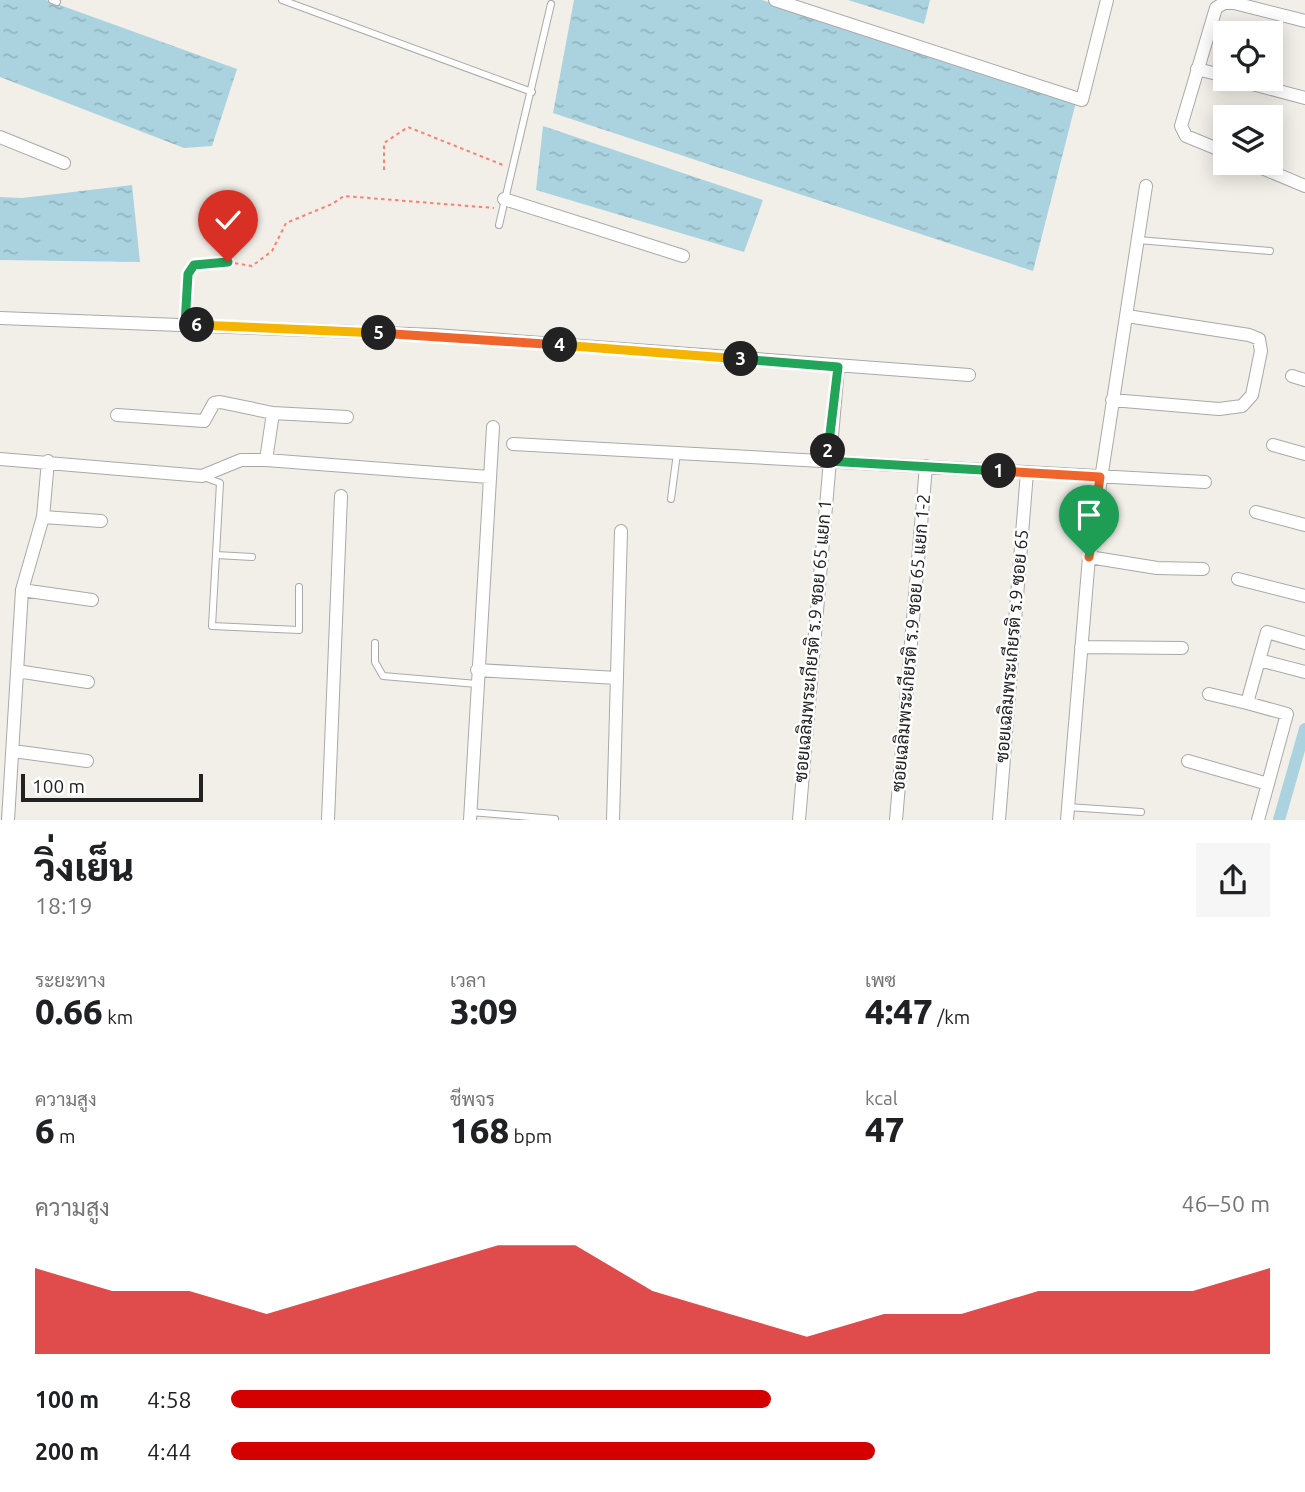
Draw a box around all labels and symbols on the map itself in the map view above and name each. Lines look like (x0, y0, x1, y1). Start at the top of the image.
pin (198, 190, 258, 262)
pin: 6 (180, 308, 214, 342)
pin: 5 (362, 316, 396, 350)
pin: 4 (542, 328, 578, 362)
pin: 3 (724, 342, 758, 376)
pin: 2 (810, 434, 846, 468)
pin: 1 (982, 454, 1016, 489)
pin (1059, 485, 1119, 557)
street label: ซอยเฉลิมพระเกียรติ ร.9 ซอย 65 แยก 1-2 (885, 493, 933, 793)
street label: ซอยเฉลิมพระเกียรติ ร.9 ซอย 65 แยก 1 (788, 498, 834, 783)
street label: ซอยเฉลิมพระเกียรติ ร.9 ซอย 65 (989, 528, 1031, 764)
scale bar (21, 771, 203, 803)

